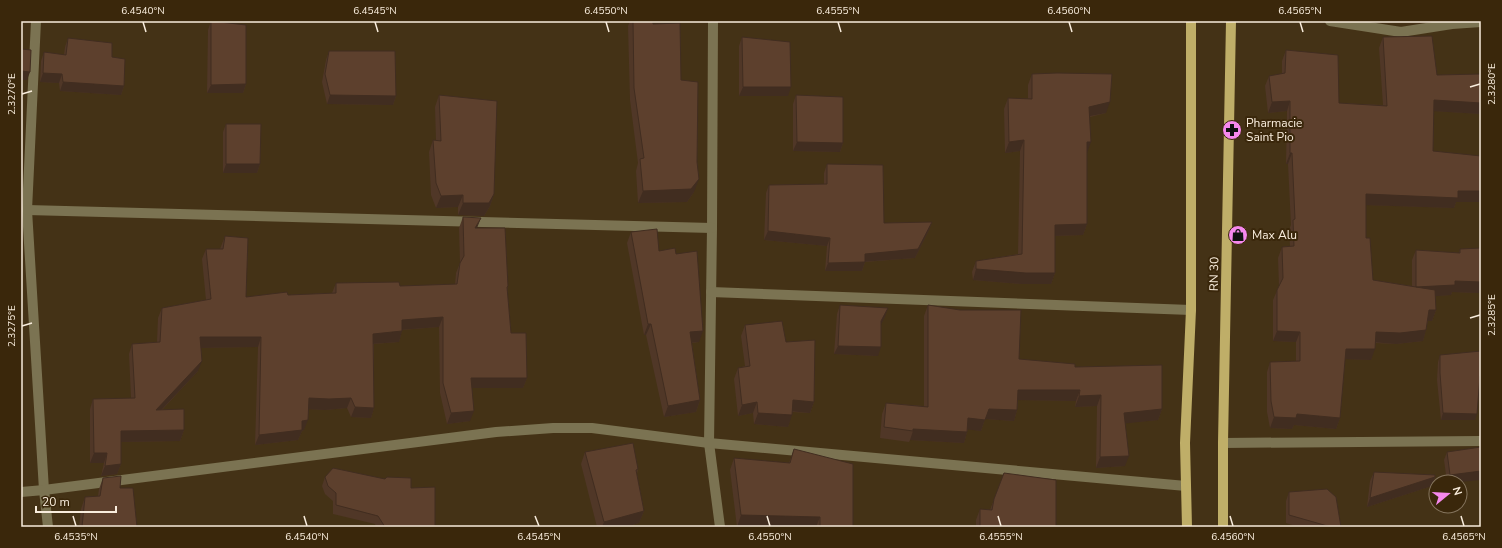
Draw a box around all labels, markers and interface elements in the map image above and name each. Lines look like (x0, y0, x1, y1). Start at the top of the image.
text: 6.4540°N (121, 4, 165, 18)
text: 6.4545°N (353, 4, 397, 18)
text: 6.4550°N (584, 4, 628, 18)
text: 6.4555°N (816, 4, 860, 18)
text: 6.4560°N (1047, 4, 1091, 18)
text: 6.4565°N (1278, 4, 1322, 18)
text: 2.3280°E (1485, 63, 1499, 105)
text: 2.3270°E (5, 73, 19, 115)
place label: Pharmacie Saint Pio (1246, 115, 1302, 145)
pharmacy icon: Pharmacie Saint Pio (1221, 119, 1243, 141)
shop icon: Max Alu (1227, 224, 1249, 246)
place label: Max Alu (1252, 227, 1297, 243)
street label: RN 30 (1206, 257, 1222, 291)
text: 2.3285°E (1485, 294, 1499, 336)
text: 2.3275°E (5, 305, 19, 347)
north arrow (1428, 474, 1468, 514)
text: N (1449, 485, 1465, 497)
scale bar (36, 488, 116, 514)
text: 20 m (42, 494, 70, 510)
text: 6.4535°N (54, 530, 98, 544)
text: 6.4540°N (285, 530, 329, 544)
text: 6.4545°N (517, 530, 561, 544)
text: 6.4550°N (748, 530, 792, 544)
text: 6.4555°N (979, 530, 1023, 544)
text: 6.4560°N (1211, 530, 1255, 544)
text: 6.4565°N (1442, 530, 1486, 544)

